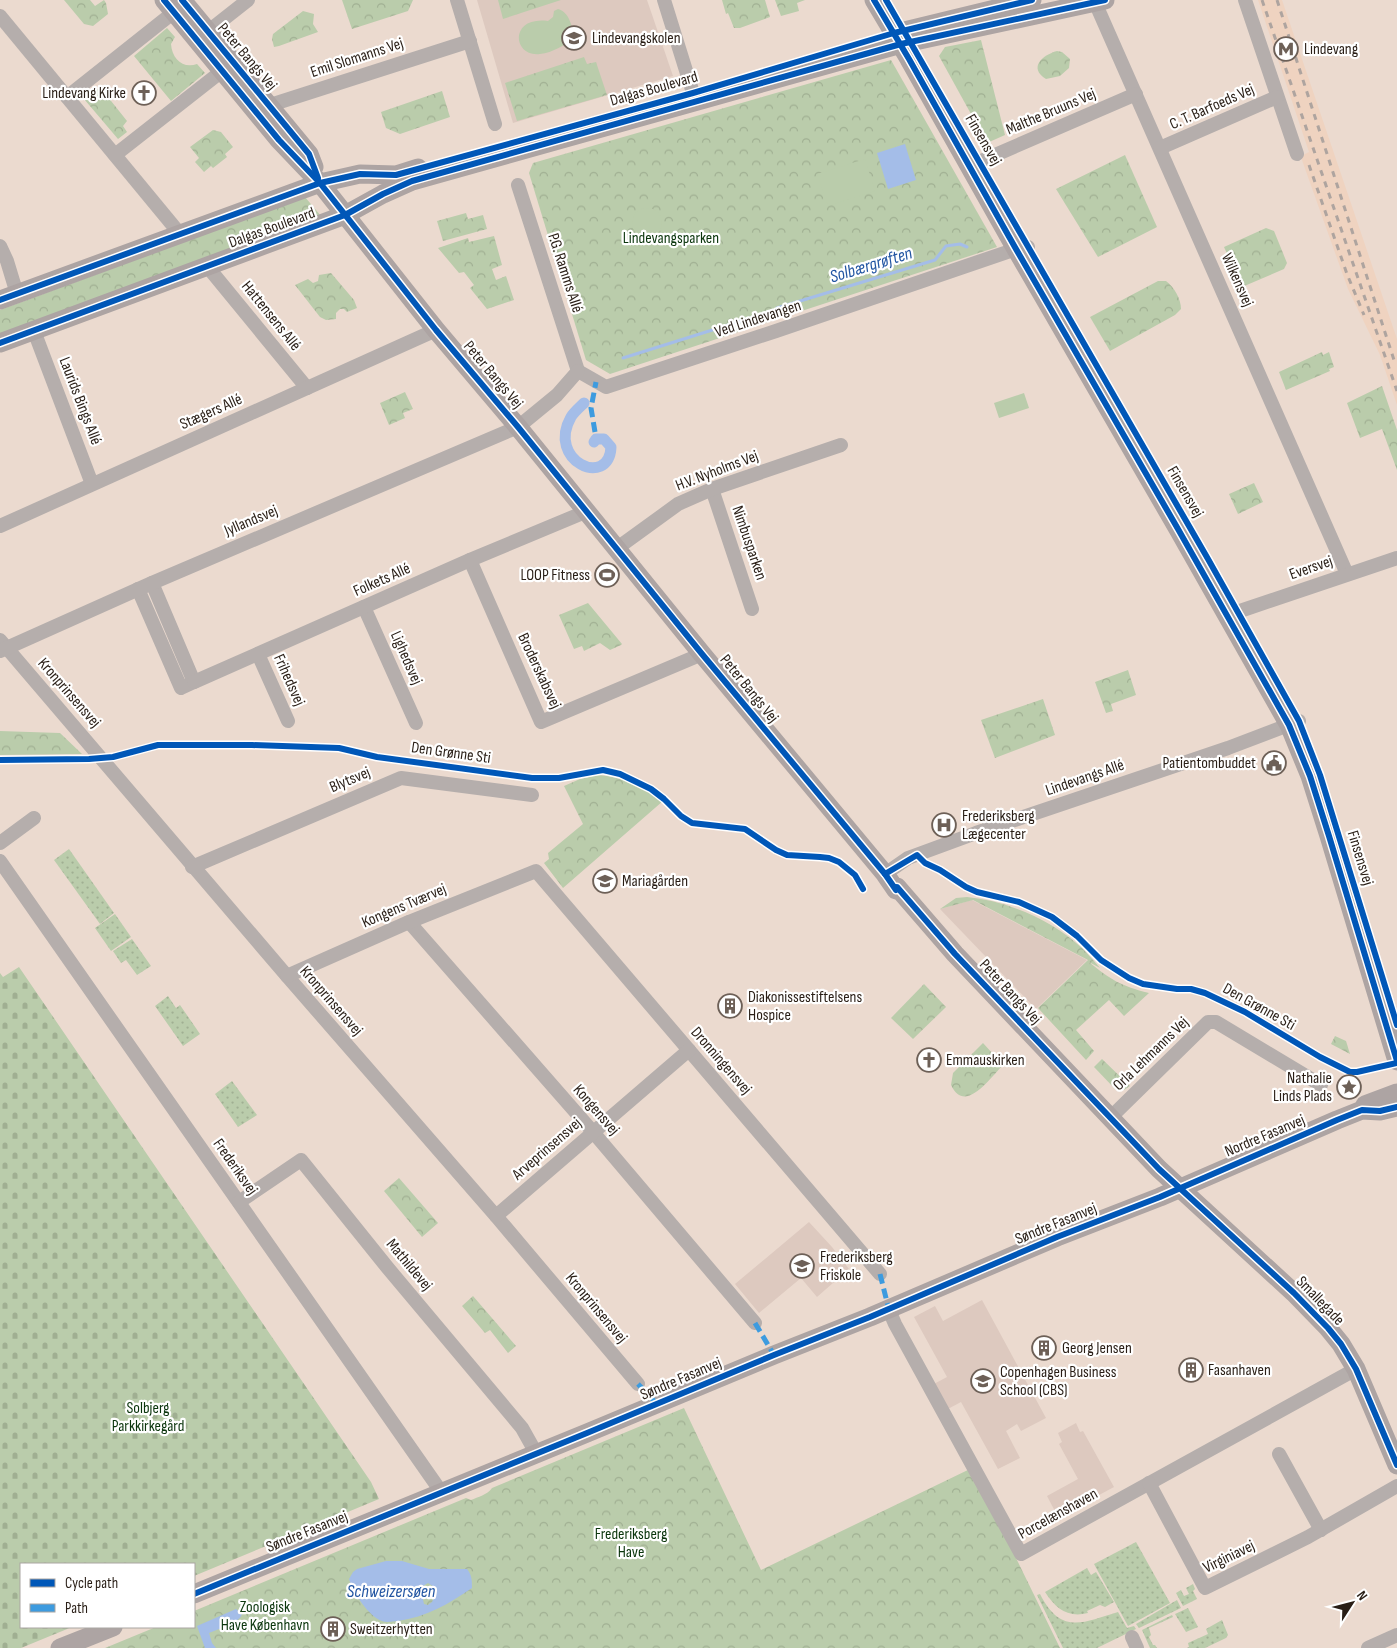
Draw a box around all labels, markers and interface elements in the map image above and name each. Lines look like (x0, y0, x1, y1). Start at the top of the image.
street label: Peter Bangs Vej (213, 19, 281, 95)
school or university icon: Lindevangskolen (561, 25, 587, 51)
place label: Lindevangskolen (592, 29, 681, 48)
street label: Emil Slomanns Vej (308, 34, 406, 82)
metro station icon: Lindevang (1273, 36, 1299, 62)
place label: Lindevang (1304, 40, 1358, 59)
street label: Dalgas Boulevard (608, 67, 700, 111)
church icon: Lindevang Kirke (131, 80, 157, 106)
street label: C. T. Barfoeds Vej (1167, 80, 1257, 134)
place label: Lindevang Kirke (42, 84, 126, 103)
street label: Malthe Bruuns Vej (1003, 85, 1099, 139)
street label: Finsensvej (961, 111, 1005, 169)
street label: Dalgas Boulevard (226, 204, 318, 252)
park label: Lindevangsparken (623, 229, 719, 248)
street label: P.G. Ramms Allé (543, 231, 587, 315)
water label: Solbærgrøften (827, 242, 915, 287)
street label: Wilkensvej (1217, 250, 1257, 310)
street label: Hattensens Allé (237, 277, 305, 355)
street label: Ved Lindevangen (712, 296, 804, 342)
street label: Peter Bangs Vej (459, 337, 527, 413)
street label: Laurids Bings Allé (55, 354, 105, 448)
street label: Stægers Allé (177, 390, 245, 434)
street label: H.V. Nyholms Vej (673, 447, 761, 495)
street label: Finsensvej (1163, 463, 1207, 521)
street label: Jyllandsvej (221, 501, 281, 541)
street label: Nimbusparken (727, 504, 771, 582)
street label: Eversvej (1287, 552, 1335, 584)
street label: Folkets Allé (351, 559, 413, 601)
sports icon: LOOP Fitness (594, 562, 620, 588)
place label: LOOP Fitness (521, 566, 590, 585)
street label: Lighedsvej (386, 628, 426, 688)
street label: Broderskabsvej (513, 630, 565, 712)
street label: Frihedsvej (269, 651, 309, 709)
street label: Peter Bangs Vej (716, 651, 782, 727)
street label: Kronprinsensvej (34, 654, 104, 732)
street label: Den Grønne Sti (410, 738, 492, 768)
public building icon: Patientombuddet (1261, 750, 1287, 776)
place label: Patientombuddet (1162, 754, 1256, 773)
street label: Lindevangs Allé (1043, 756, 1127, 800)
street label: Blytsvej (327, 763, 373, 797)
place label: Frederiksberg Lægecenter (962, 807, 1035, 844)
hospital icon: Frederiksberg Lægecenter (931, 812, 957, 838)
street label: Finsensvej (1343, 828, 1377, 888)
school or university icon: Mariagården (592, 868, 618, 894)
place label: Mariagården (622, 872, 688, 891)
street label: Kongens Tværvej (359, 880, 449, 932)
street label: Peter Bangs Vej (975, 955, 1045, 1029)
street label: Kronprinsensvej (296, 962, 366, 1040)
street label: Den Grønne Sti (1219, 979, 1299, 1035)
place label: Diakonissestiftelsens Hospice (748, 988, 862, 1025)
building icon: Diakonissestiftelsens Hospice (717, 993, 743, 1019)
street label: Orla Lehmanns Vej (1109, 1013, 1193, 1095)
street label: Dronningensvej (687, 1023, 755, 1099)
church icon: Emmauskirken (916, 1047, 942, 1073)
place label: Emmauskirken (946, 1051, 1025, 1070)
place label: Nathalie Linds Plads (1273, 1069, 1332, 1106)
place icon: Nathalie Linds Plads (1336, 1074, 1362, 1100)
street label: Kongensvej (569, 1081, 623, 1139)
street label: Nordre Fasanvej (1222, 1111, 1308, 1161)
street label: Arveprinsensvej (508, 1114, 586, 1185)
street label: Frederiksvej (209, 1135, 261, 1199)
street label: Søndre Fasanvej (1012, 1199, 1100, 1249)
street label: Mathildevej (382, 1235, 436, 1295)
place label: Frederiksberg Friskole (820, 1248, 893, 1285)
school or university icon: Frederiksberg Friskole (789, 1253, 815, 1279)
street label: Kronprinsensvej (561, 1269, 631, 1347)
street label: Smallegade (1292, 1272, 1348, 1330)
building icon: Georg Jensen (1031, 1335, 1057, 1361)
place label: Georg Jensen (1062, 1339, 1132, 1358)
street label: Søndre Fasanvej (638, 1353, 725, 1405)
building icon: Fasanhaven (1178, 1357, 1204, 1383)
place label: Fasanhaven (1208, 1361, 1271, 1380)
place label: Copenhagen Business School (CBS) (1000, 1363, 1117, 1400)
school or university icon: Copenhagen Business School (CBS) (970, 1368, 996, 1394)
park label: Solbjerg Parkkirkegård (112, 1399, 184, 1436)
street label: Porcelænshaven (1015, 1484, 1101, 1544)
street label: Søndre Fasanvej (263, 1507, 351, 1557)
park label: Frederiksberg Have (595, 1525, 667, 1562)
street label: Virginiavej (1200, 1536, 1258, 1578)
legend (20, 1563, 195, 1628)
text: Cycle path (65, 1574, 118, 1593)
north arrow (1327, 1578, 1377, 1628)
water label: Schweizersøen (347, 1581, 436, 1602)
text: N (1353, 1588, 1371, 1604)
park label: Zoologisk Have København (221, 1598, 309, 1635)
text: Path (65, 1599, 88, 1618)
building icon: Sweitzerhytten (320, 1616, 346, 1642)
place label: Sweitzerhytten (350, 1620, 433, 1639)

